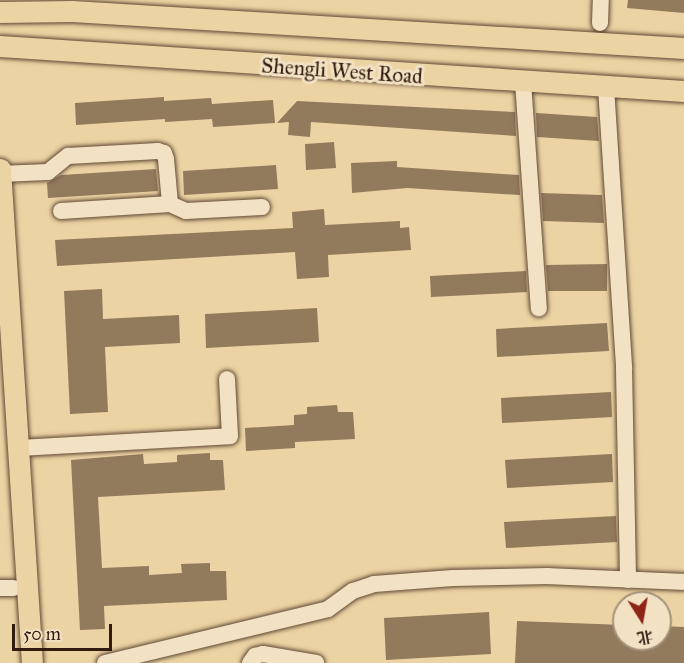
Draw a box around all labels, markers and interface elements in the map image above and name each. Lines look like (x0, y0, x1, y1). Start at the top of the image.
street label: Shengli West Road (260, 53, 424, 89)
north arrow (612, 591, 672, 651)
scale bar (15, 612, 116, 650)
text: 50 m (23, 623, 61, 645)
text: 北 (635, 626, 655, 648)

